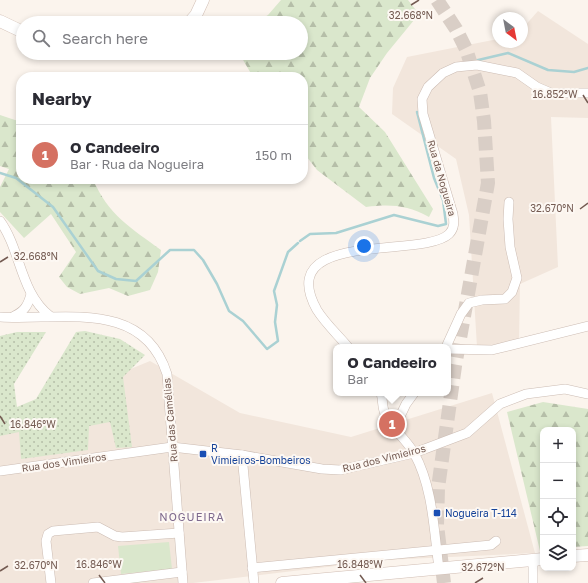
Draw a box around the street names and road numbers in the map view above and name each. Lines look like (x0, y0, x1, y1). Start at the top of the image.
street label: Rua da Nogueira (425, 138, 459, 218)
street label: Rua das Camélias (160, 377, 180, 463)
street label: Rua dos Vimieiros (341, 442, 427, 474)
street label: Rua dos Vimieiros (21, 450, 107, 474)

